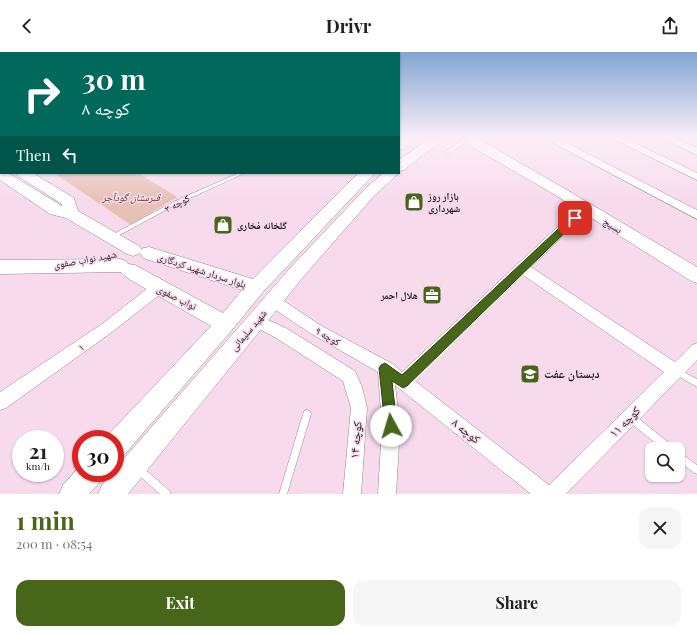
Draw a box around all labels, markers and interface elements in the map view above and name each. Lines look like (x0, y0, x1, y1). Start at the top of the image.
text: Drivr (326, 14, 371, 38)
icon: back (16, 15, 38, 37)
icon: share (659, 15, 681, 37)
text: 30 m (82, 60, 146, 97)
icon: right (16, 68, 68, 120)
text: کوچه ۸ (82, 96, 130, 120)
icon: left (59, 144, 81, 166)
text: Then (16, 145, 51, 165)
place label: بازار روز شهرداری (427, 189, 460, 215)
park label: قبرستان گودآجر (101, 190, 161, 204)
street label: کوچه ۳ (162, 191, 192, 215)
shop icon: بازار روز شهرداری (403, 191, 425, 213)
pin (558, 201, 592, 235)
icon: arrive (564, 207, 586, 229)
shop icon: گلخانه فخاری (212, 214, 234, 236)
street label: بسیج (601, 214, 625, 236)
place label: گلخانه فخاری (237, 218, 287, 232)
street label: شهید نواب صفوی (52, 246, 118, 271)
street label: بلوار سردار شهید کردگاری (156, 249, 248, 291)
street label: نواب صفوی (155, 281, 199, 313)
office icon: هلال احمر (421, 284, 443, 306)
place label: هلال احمر (380, 288, 418, 302)
street label: شهید سلیمانی (227, 306, 270, 354)
street label: کوچه ۹ (313, 323, 343, 349)
street label: ۱ (75, 340, 87, 354)
school or university icon: دبستان عفت (519, 363, 541, 385)
place label: دبستان عفت (544, 365, 600, 382)
street label: کوچه ۱۱ (605, 402, 643, 440)
position arrow (370, 405, 412, 447)
street label: کوچه ۸ (449, 414, 484, 446)
street label: کوچه ۱۴ (345, 421, 365, 459)
speed limit sign: 30 (72, 430, 124, 482)
text: 21 (29, 437, 47, 464)
map controls (645, 442, 685, 482)
button: search (645, 442, 685, 482)
text: km/h (26, 459, 50, 473)
text: 1 min (16, 504, 75, 536)
button: close (639, 507, 681, 549)
text: 200 m · 08:54 (16, 535, 92, 552)
button: Exit (16, 580, 345, 626)
button: Share (353, 580, 681, 626)

